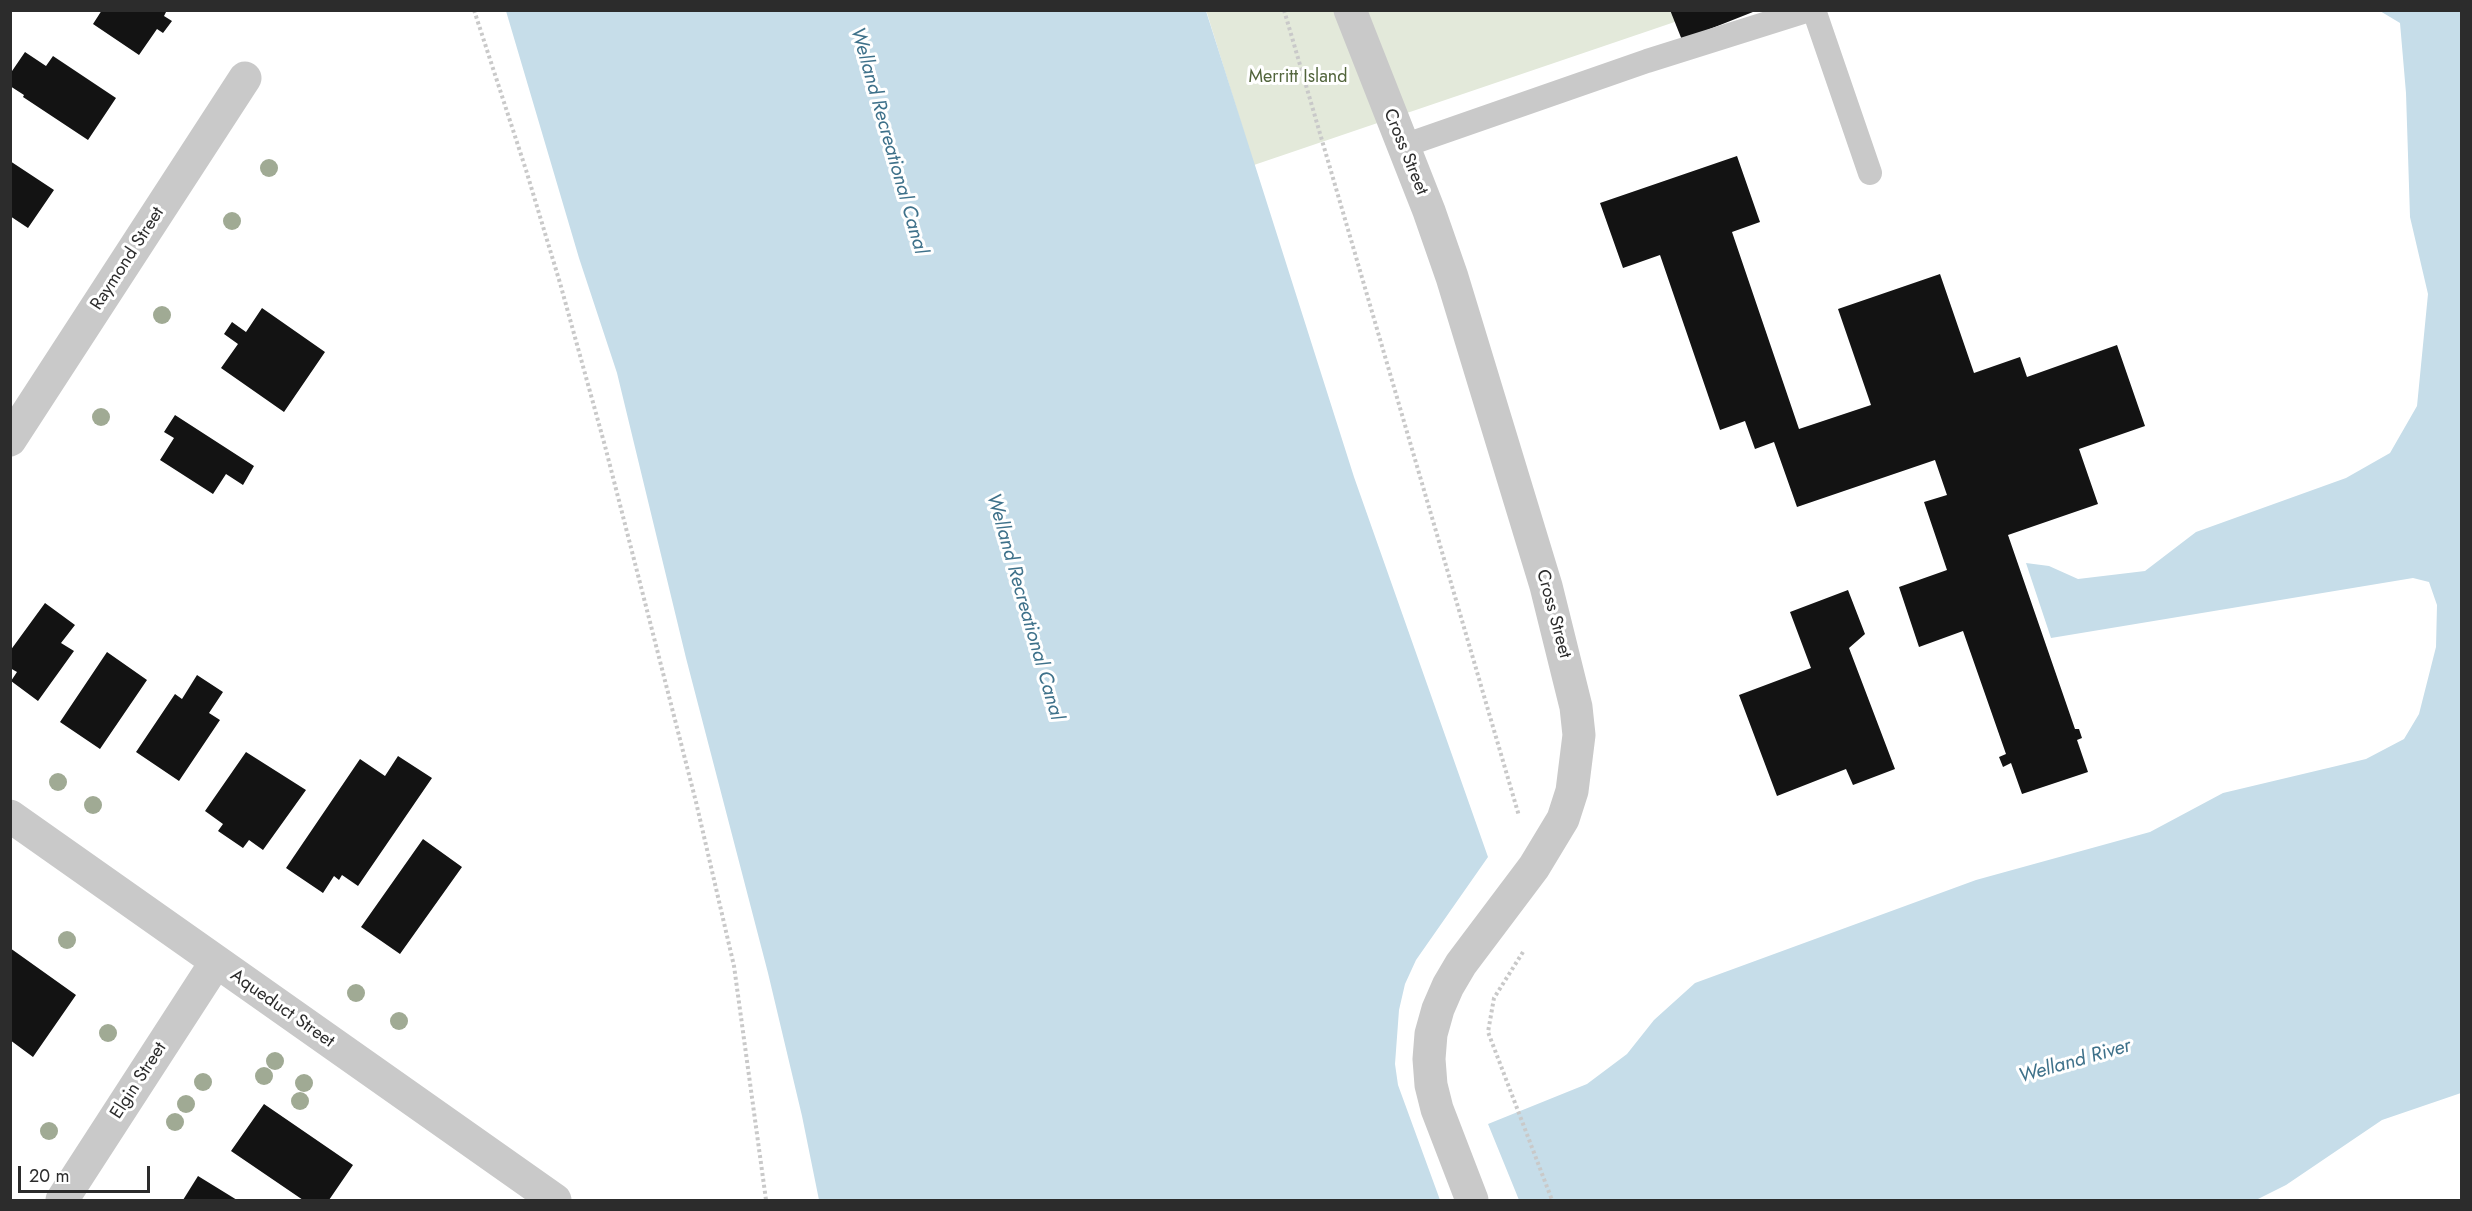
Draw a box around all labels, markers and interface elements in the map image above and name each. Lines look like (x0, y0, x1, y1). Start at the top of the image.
water label: Welland Recreational Canal (844, 25, 932, 257)
park label: Merritt Island (1248, 67, 1348, 89)
street label: Cross Street (1378, 106, 1432, 198)
street label: Raymond Street (87, 203, 169, 315)
water label: Welland Recreational Canal (980, 491, 1068, 723)
street label: Cross Street (1531, 567, 1575, 661)
street label: Aqueduct Street (226, 965, 338, 1053)
water label: Welland River (2016, 1035, 2134, 1089)
street label: Elgin Street (106, 1039, 172, 1123)
scale bar (21, 1154, 153, 1192)
text: 20 m (29, 1163, 69, 1189)

